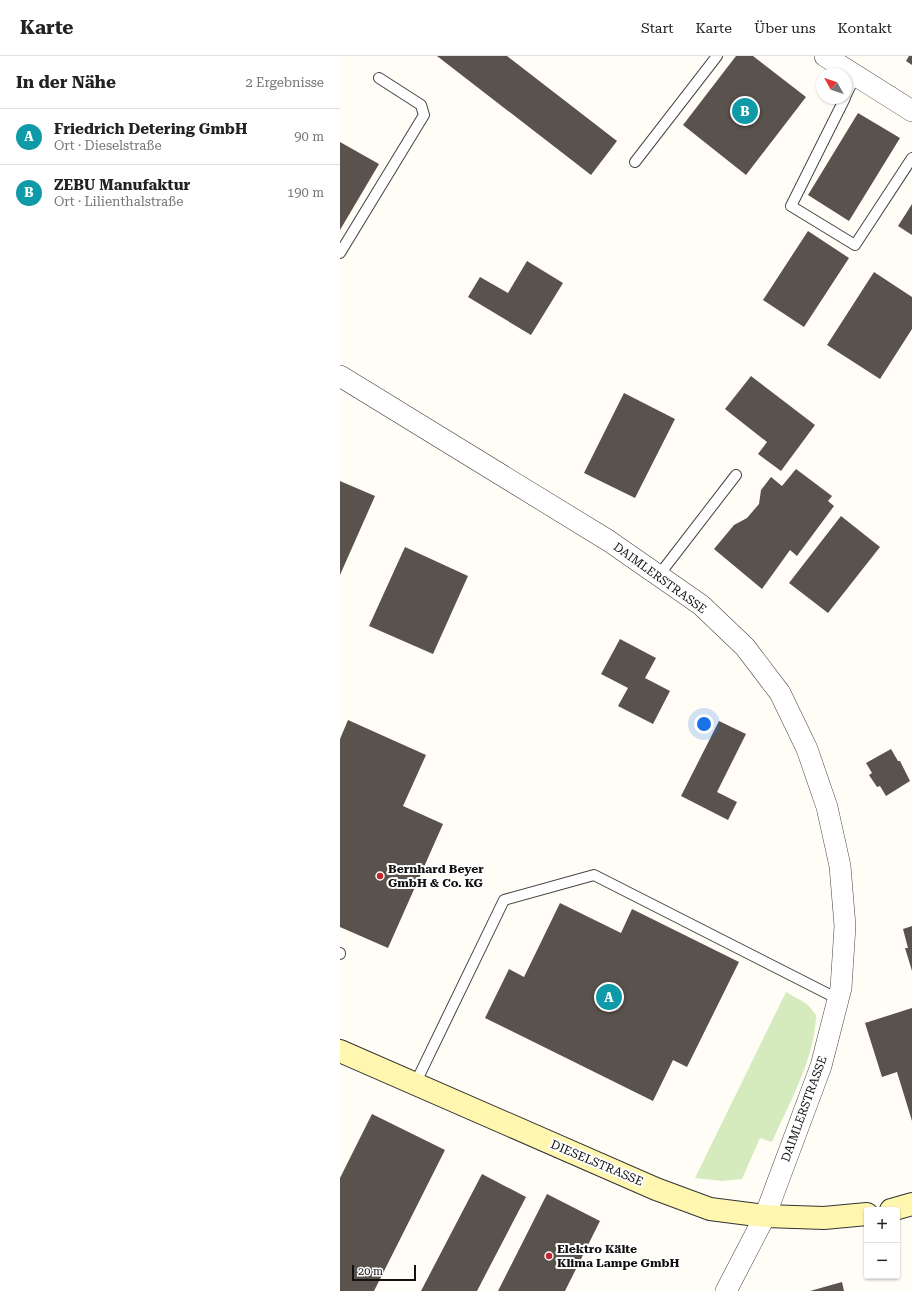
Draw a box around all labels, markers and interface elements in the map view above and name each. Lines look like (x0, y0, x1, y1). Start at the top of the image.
text: Karte (20, 16, 74, 39)
text: Start (641, 20, 674, 36)
text: Karte (696, 20, 732, 36)
text: Über uns (754, 20, 816, 36)
text: Kontakt (838, 20, 892, 36)
north arrow (816, 68, 852, 104)
text: In der Nähe (16, 72, 116, 92)
text: 2 Ergebnisse (246, 75, 324, 90)
pin: B (732, 96, 758, 126)
text: Friedrich Detering GmbH (54, 120, 247, 138)
text: A (24, 129, 34, 144)
text: 90 m (294, 129, 324, 144)
text: Ort · Dieselstraße (54, 138, 162, 153)
text: ZEBU Manufaktur (54, 176, 190, 194)
text: B (24, 185, 34, 200)
text: 190 m (287, 185, 324, 200)
text: Ort · Lilienthalstraße (54, 194, 183, 209)
street label: DAIMLERSTRASSE (611, 540, 709, 616)
your location (694, 714, 714, 734)
place label: Bernhard Beyer GmbH & Co. KG (388, 862, 484, 890)
marker: Bernhard Beyer GmbH & Co. KG (375, 871, 385, 881)
pin: A (596, 982, 622, 1012)
street label: DAIMLERSTRASSE (778, 1054, 830, 1164)
street label: DIESELSTRASSE (549, 1137, 645, 1189)
map controls (864, 1207, 900, 1279)
button: + (864, 1207, 900, 1243)
place label: Elektro Kälte Klima Lampe GmbH (557, 1242, 679, 1270)
button: − (864, 1243, 900, 1279)
marker: Elektro Kälte Klima Lampe GmbH (544, 1251, 554, 1261)
scale bar (352, 1263, 416, 1282)
text: 20 m (358, 1265, 383, 1278)

